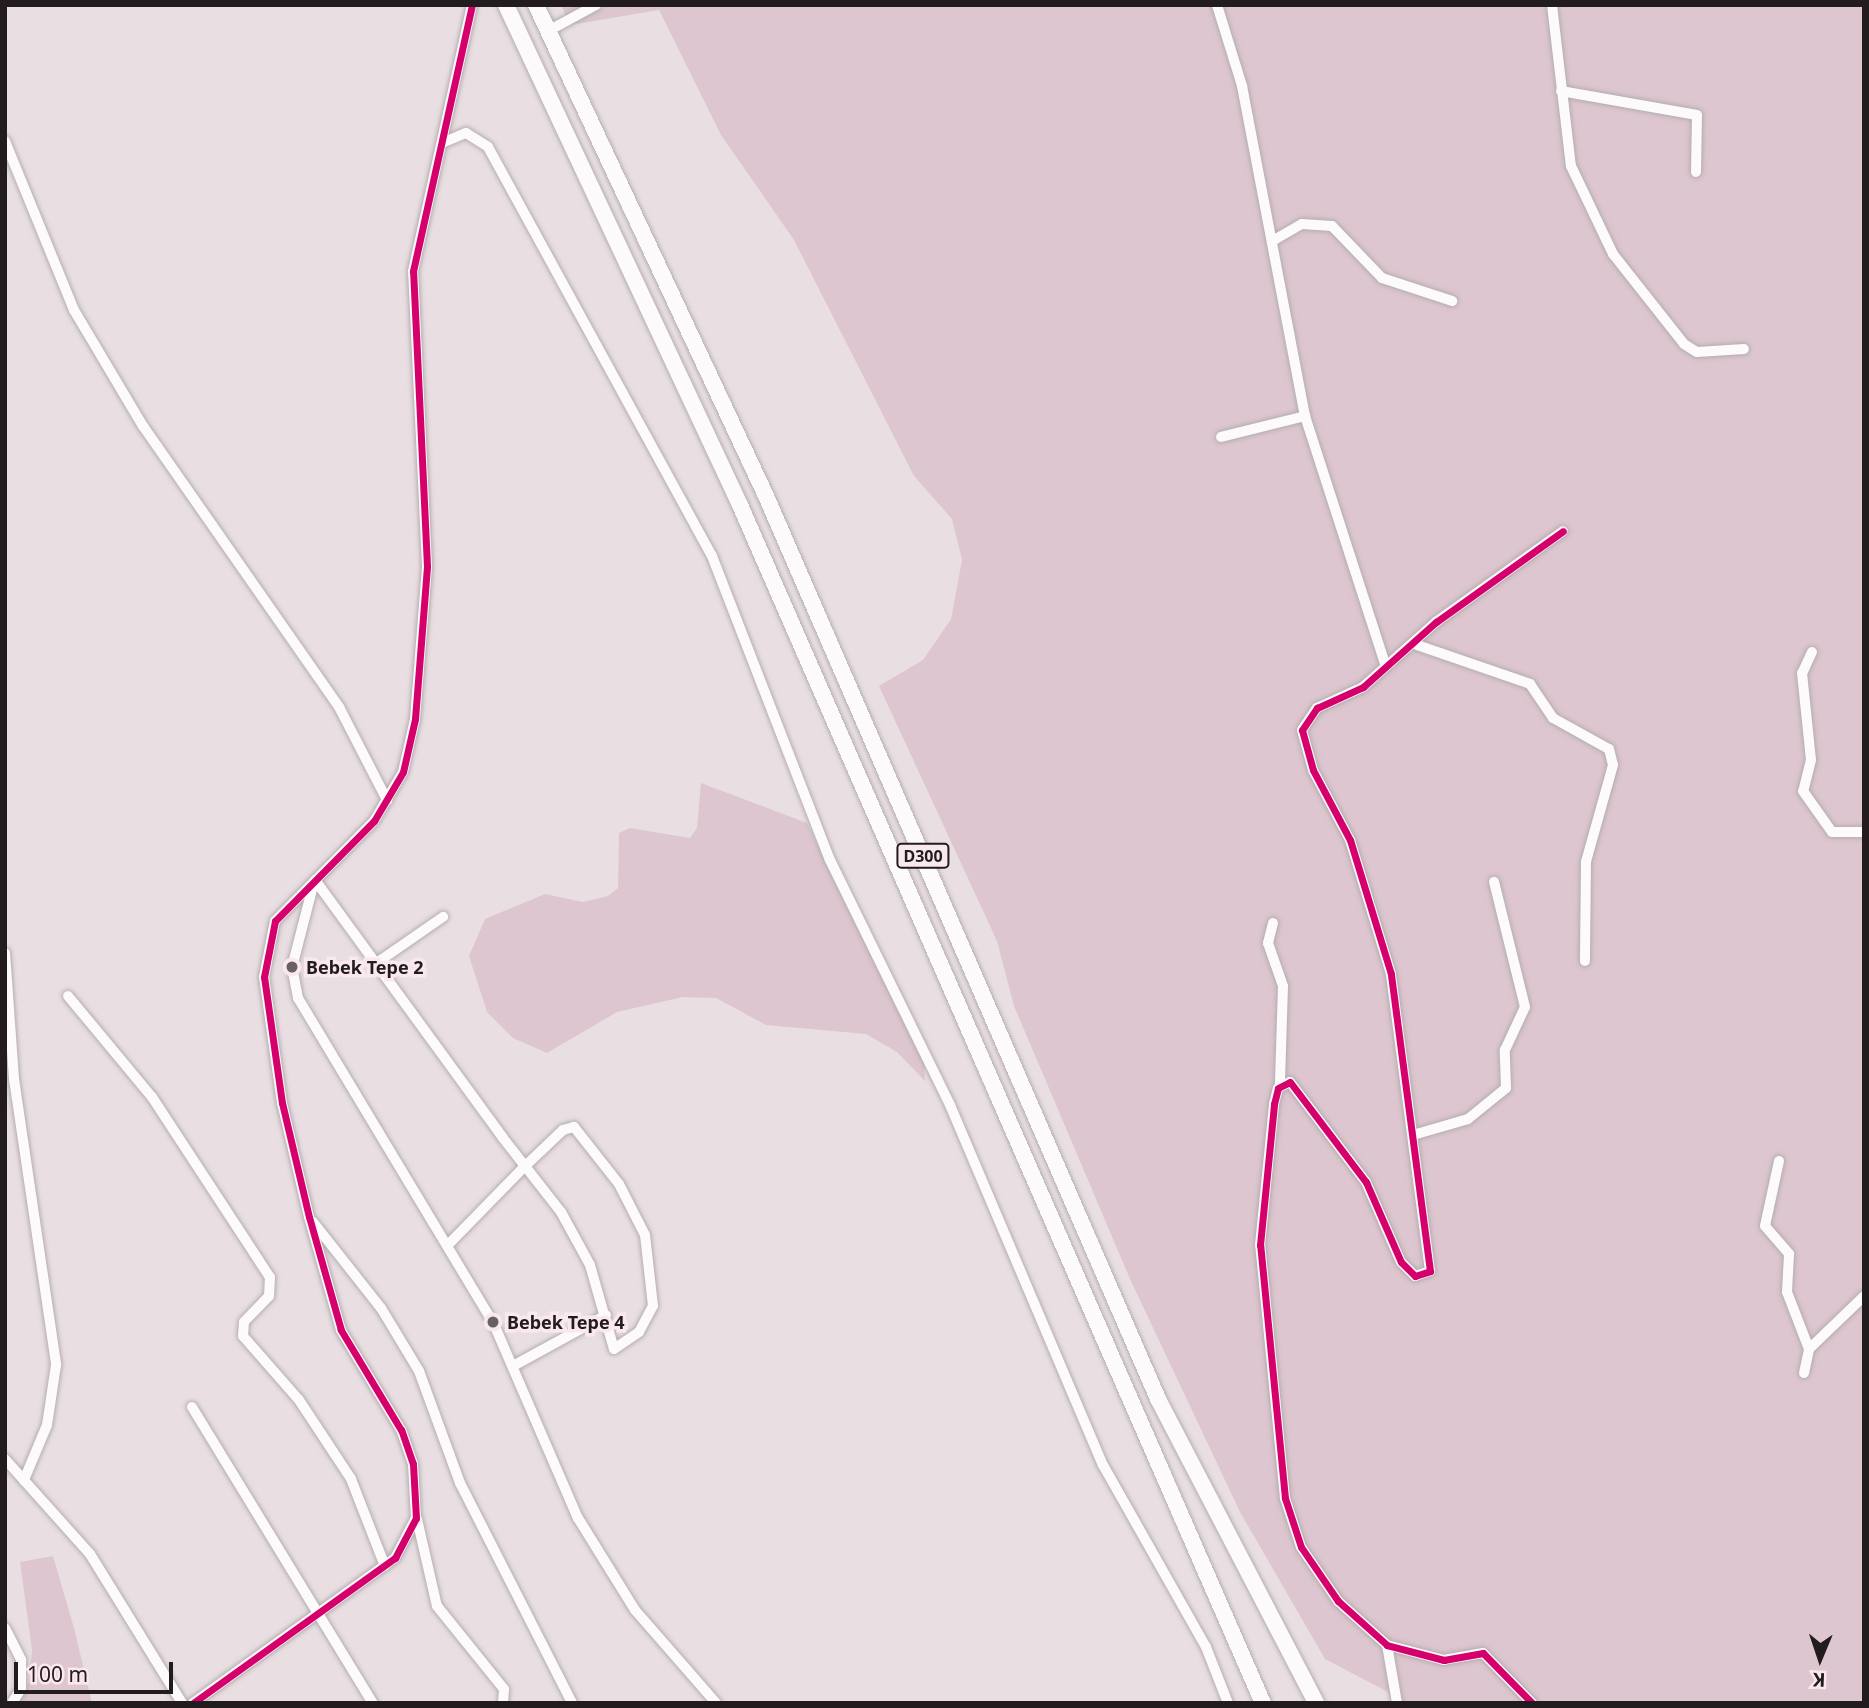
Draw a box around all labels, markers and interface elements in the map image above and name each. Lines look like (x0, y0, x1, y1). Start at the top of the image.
road number: D300 (895, 844, 951, 869)
place label: Bebek Tepe 2 (306, 956, 424, 978)
marker: Bebek Tepe 2 (284, 959, 300, 975)
place label: Bebek Tepe 4 (507, 1311, 625, 1333)
marker: Bebek Tepe 4 (485, 1314, 501, 1330)
north arrow (1785, 1624, 1855, 1694)
scale bar (18, 1648, 177, 1692)
text: 100 m (27, 1660, 88, 1688)
text: K (1813, 1667, 1826, 1693)

